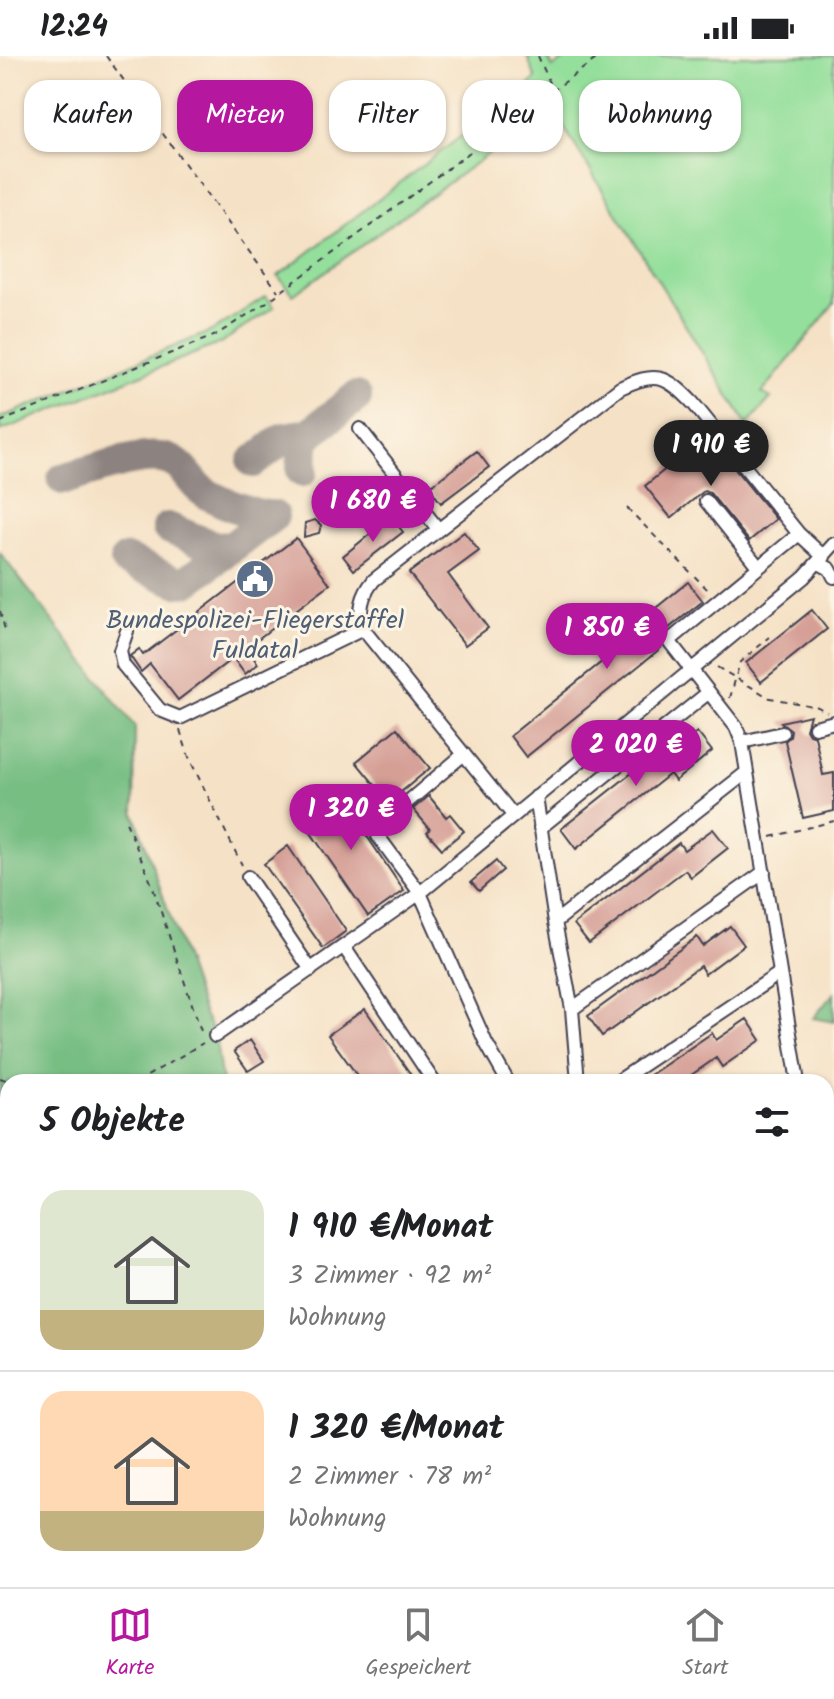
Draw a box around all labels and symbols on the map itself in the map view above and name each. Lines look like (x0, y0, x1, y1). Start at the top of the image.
pin: 1 910 € (637, 420, 785, 488)
pin: 1 680 € (299, 476, 447, 544)
public building icon: Bundespolizei-Fliegerstaffel Fuldatal (234, 558, 276, 600)
place label: Bundespolizei-Fliegerstaffel Fuldatal (106, 600, 404, 672)
pin: 1 850 € (533, 603, 681, 671)
pin: 2 020 € (562, 720, 710, 788)
pin: 1 320 € (277, 784, 425, 852)

